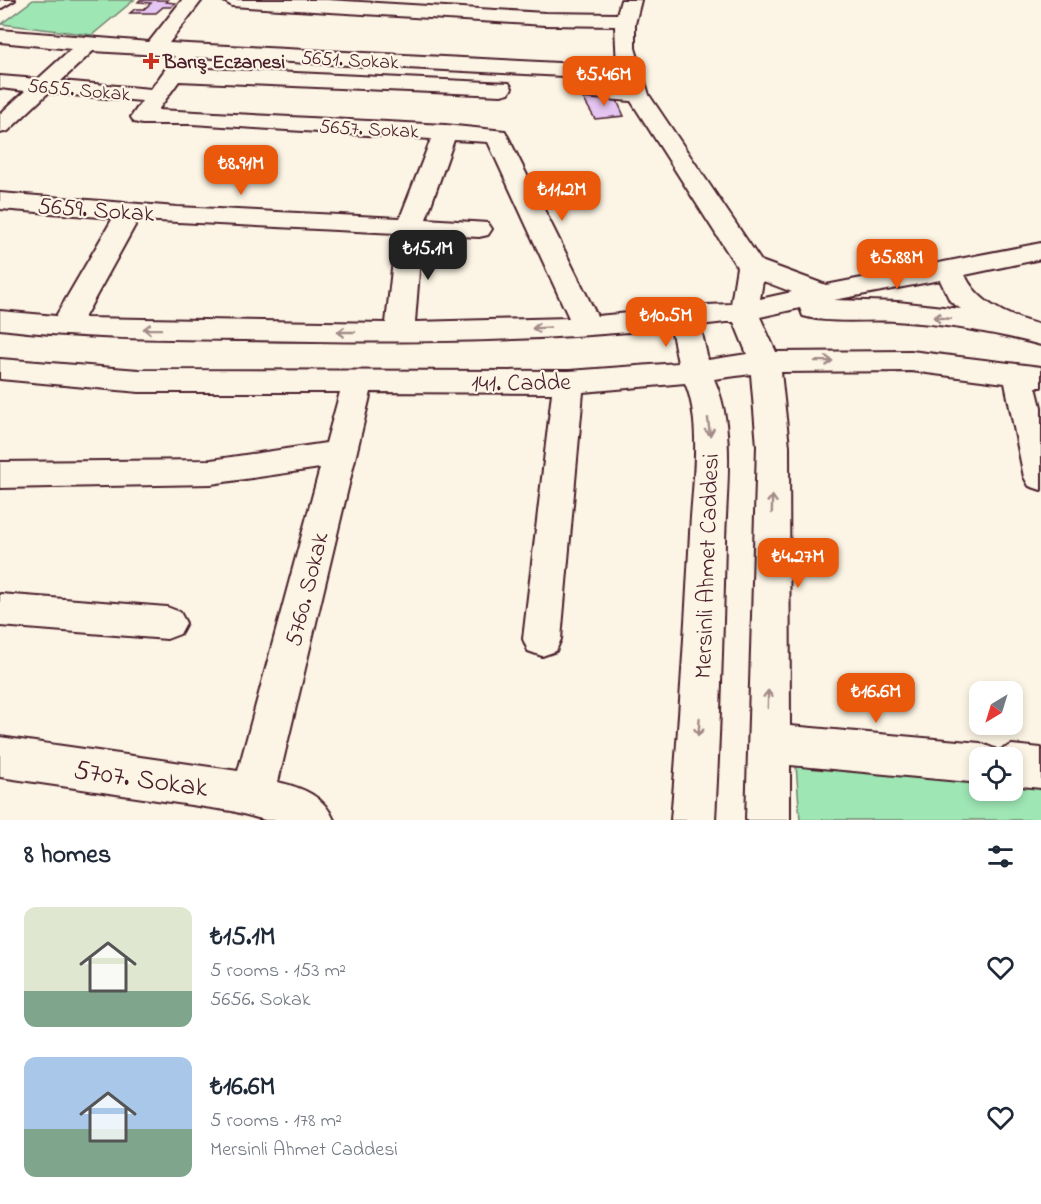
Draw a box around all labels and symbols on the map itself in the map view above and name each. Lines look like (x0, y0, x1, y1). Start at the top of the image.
street label: 5651. Sokak (300, 44, 400, 79)
place label: Barış Eczanesi (162, 49, 285, 78)
marker: Barış Eczanesi (144, 54, 158, 68)
pin: ₺5.46M (555, 56, 653, 107)
street label: 5655. Sokak (26, 73, 132, 110)
street label: 5657. Sokak (318, 113, 420, 148)
pin: ₺8.91M (192, 145, 290, 196)
pin: ₺11.2M (513, 171, 611, 222)
street label: 5659. Sokak (36, 190, 156, 233)
pin: ₺15.1M (379, 230, 477, 281)
pin: ₺5.88M (848, 239, 946, 290)
pin: ₺10.5M (617, 297, 715, 348)
one-way arrow (933, 312, 953, 323)
one-way arrow (532, 323, 552, 334)
one-way arrow (142, 324, 162, 335)
one-way arrow (337, 326, 357, 338)
one-way arrow (813, 355, 833, 367)
street label: 141. Cadde (471, 366, 572, 403)
one-way arrow (704, 417, 715, 436)
street label: Mersinli Ahmet Caddesi (687, 453, 730, 679)
one-way arrow (766, 494, 778, 514)
street label: 5760. Sokak (277, 528, 340, 650)
pin: ₺4.27M (749, 538, 847, 589)
pin: ₺16.6M (827, 673, 925, 724)
north arrow (969, 681, 1023, 735)
one-way arrow (763, 689, 774, 709)
one-way arrow (694, 716, 705, 736)
street label: 5707. Sokak (71, 751, 211, 810)

